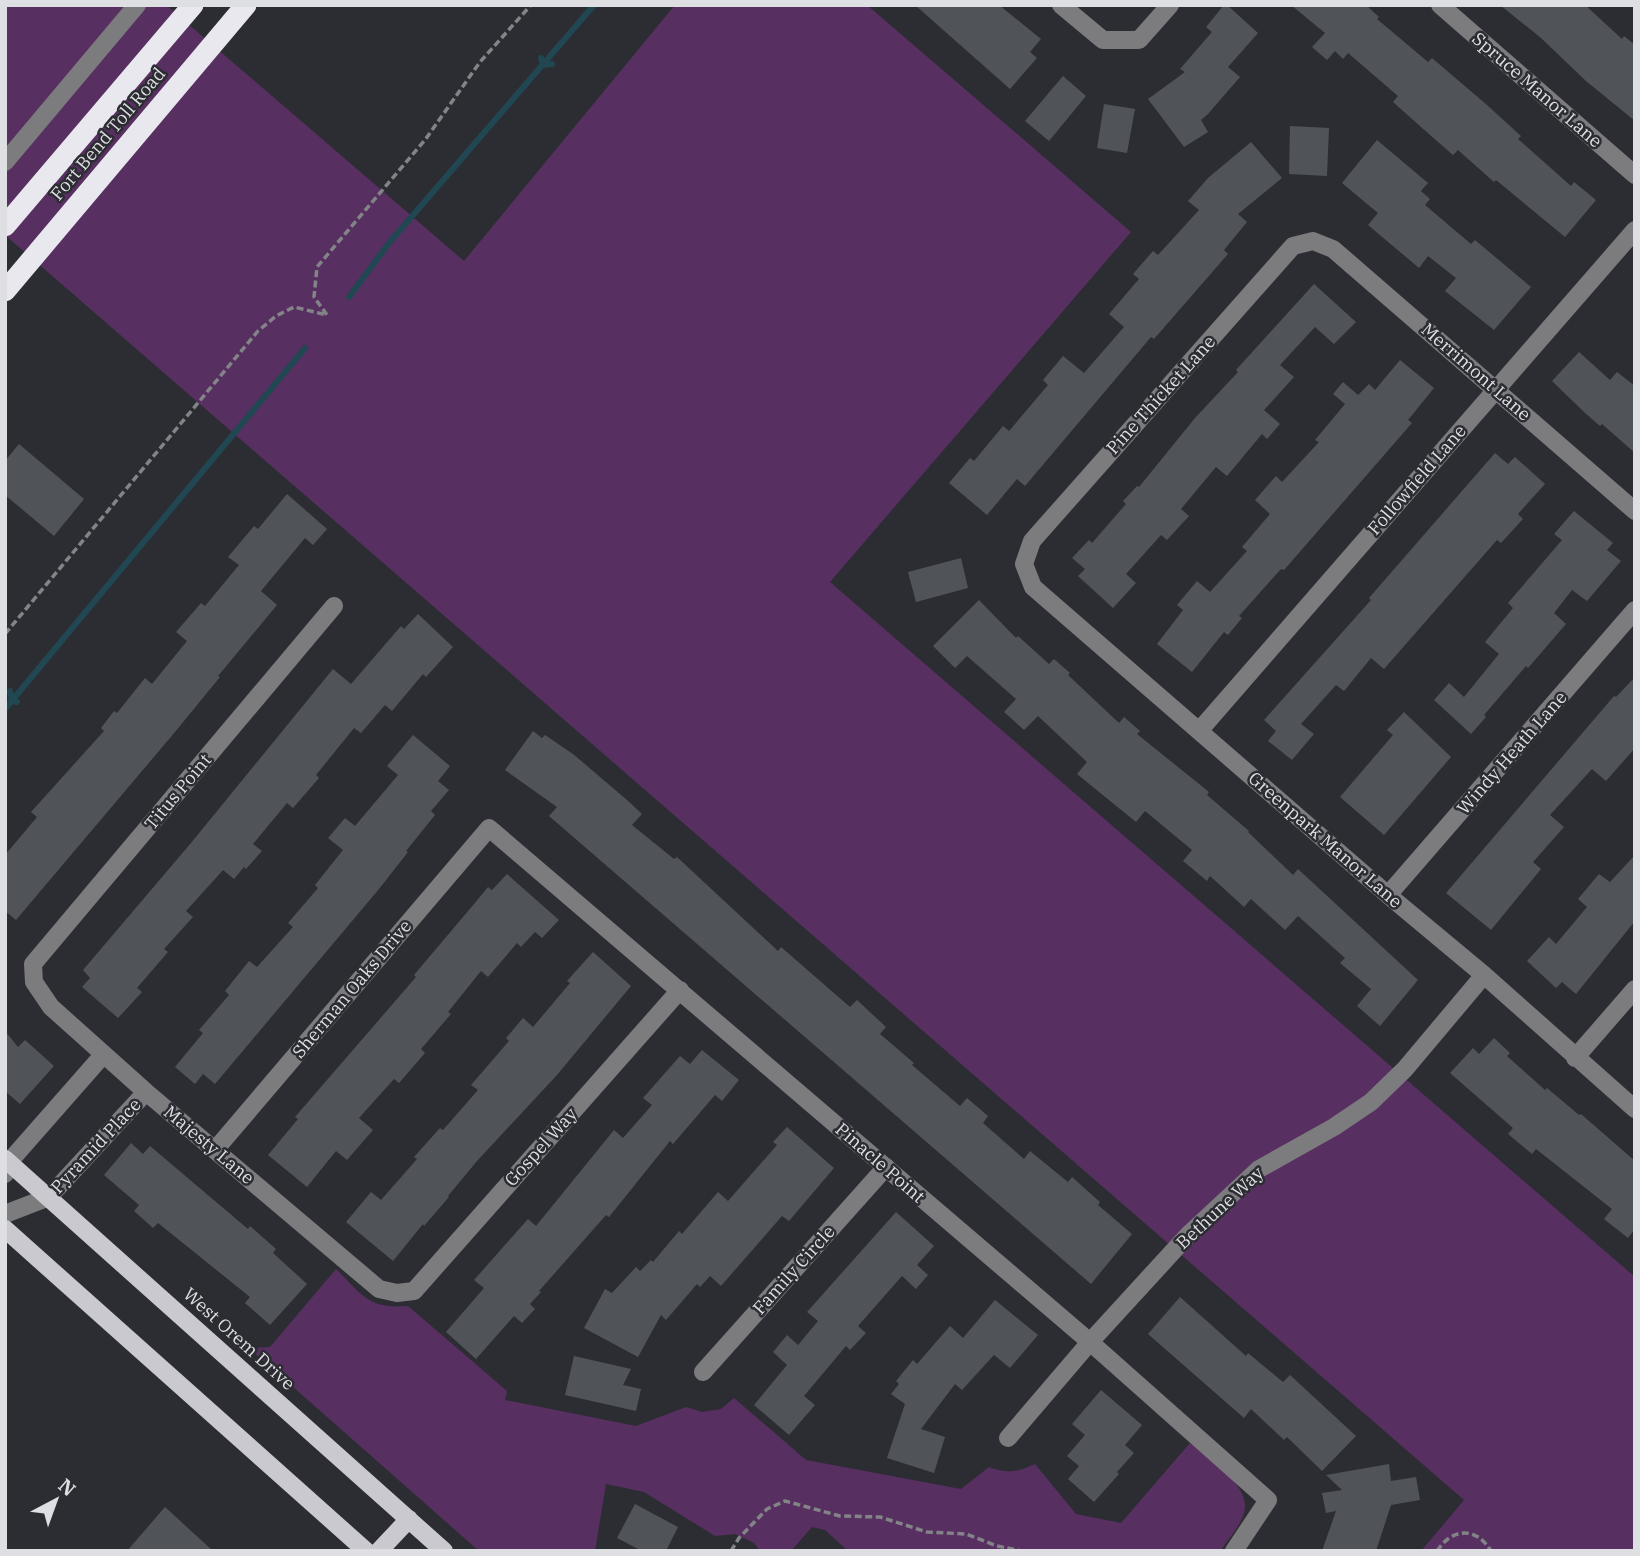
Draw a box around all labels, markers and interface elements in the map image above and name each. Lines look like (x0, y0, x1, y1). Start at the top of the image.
street label: Spruce Manor Lane (1468, 27, 1607, 152)
street label: Fort Bend Toll Road (45, 62, 170, 205)
street label: Merrimont Lane (1417, 318, 1536, 426)
street label: Pine Thicket Lane (1101, 330, 1220, 459)
street label: Followfield Lane (1362, 420, 1471, 540)
street label: Windy Heath Lane (1452, 686, 1572, 819)
street label: Titus Point (139, 749, 216, 834)
street label: Greenpark Manor Lane (1244, 767, 1407, 913)
street label: Sherman Oaks Drive (287, 915, 416, 1063)
street label: Pyramid Place (46, 1093, 146, 1198)
street label: Majesty Lane (159, 1100, 259, 1189)
street label: Gospel Way (499, 1102, 582, 1191)
street label: Pinacle Point (831, 1117, 930, 1208)
street label: Bethune Way (1171, 1161, 1269, 1254)
street label: Family Circle (748, 1220, 840, 1319)
street label: West Orem Drive (179, 1282, 300, 1395)
north arrow (21, 1465, 91, 1535)
text: N (54, 1473, 81, 1501)

